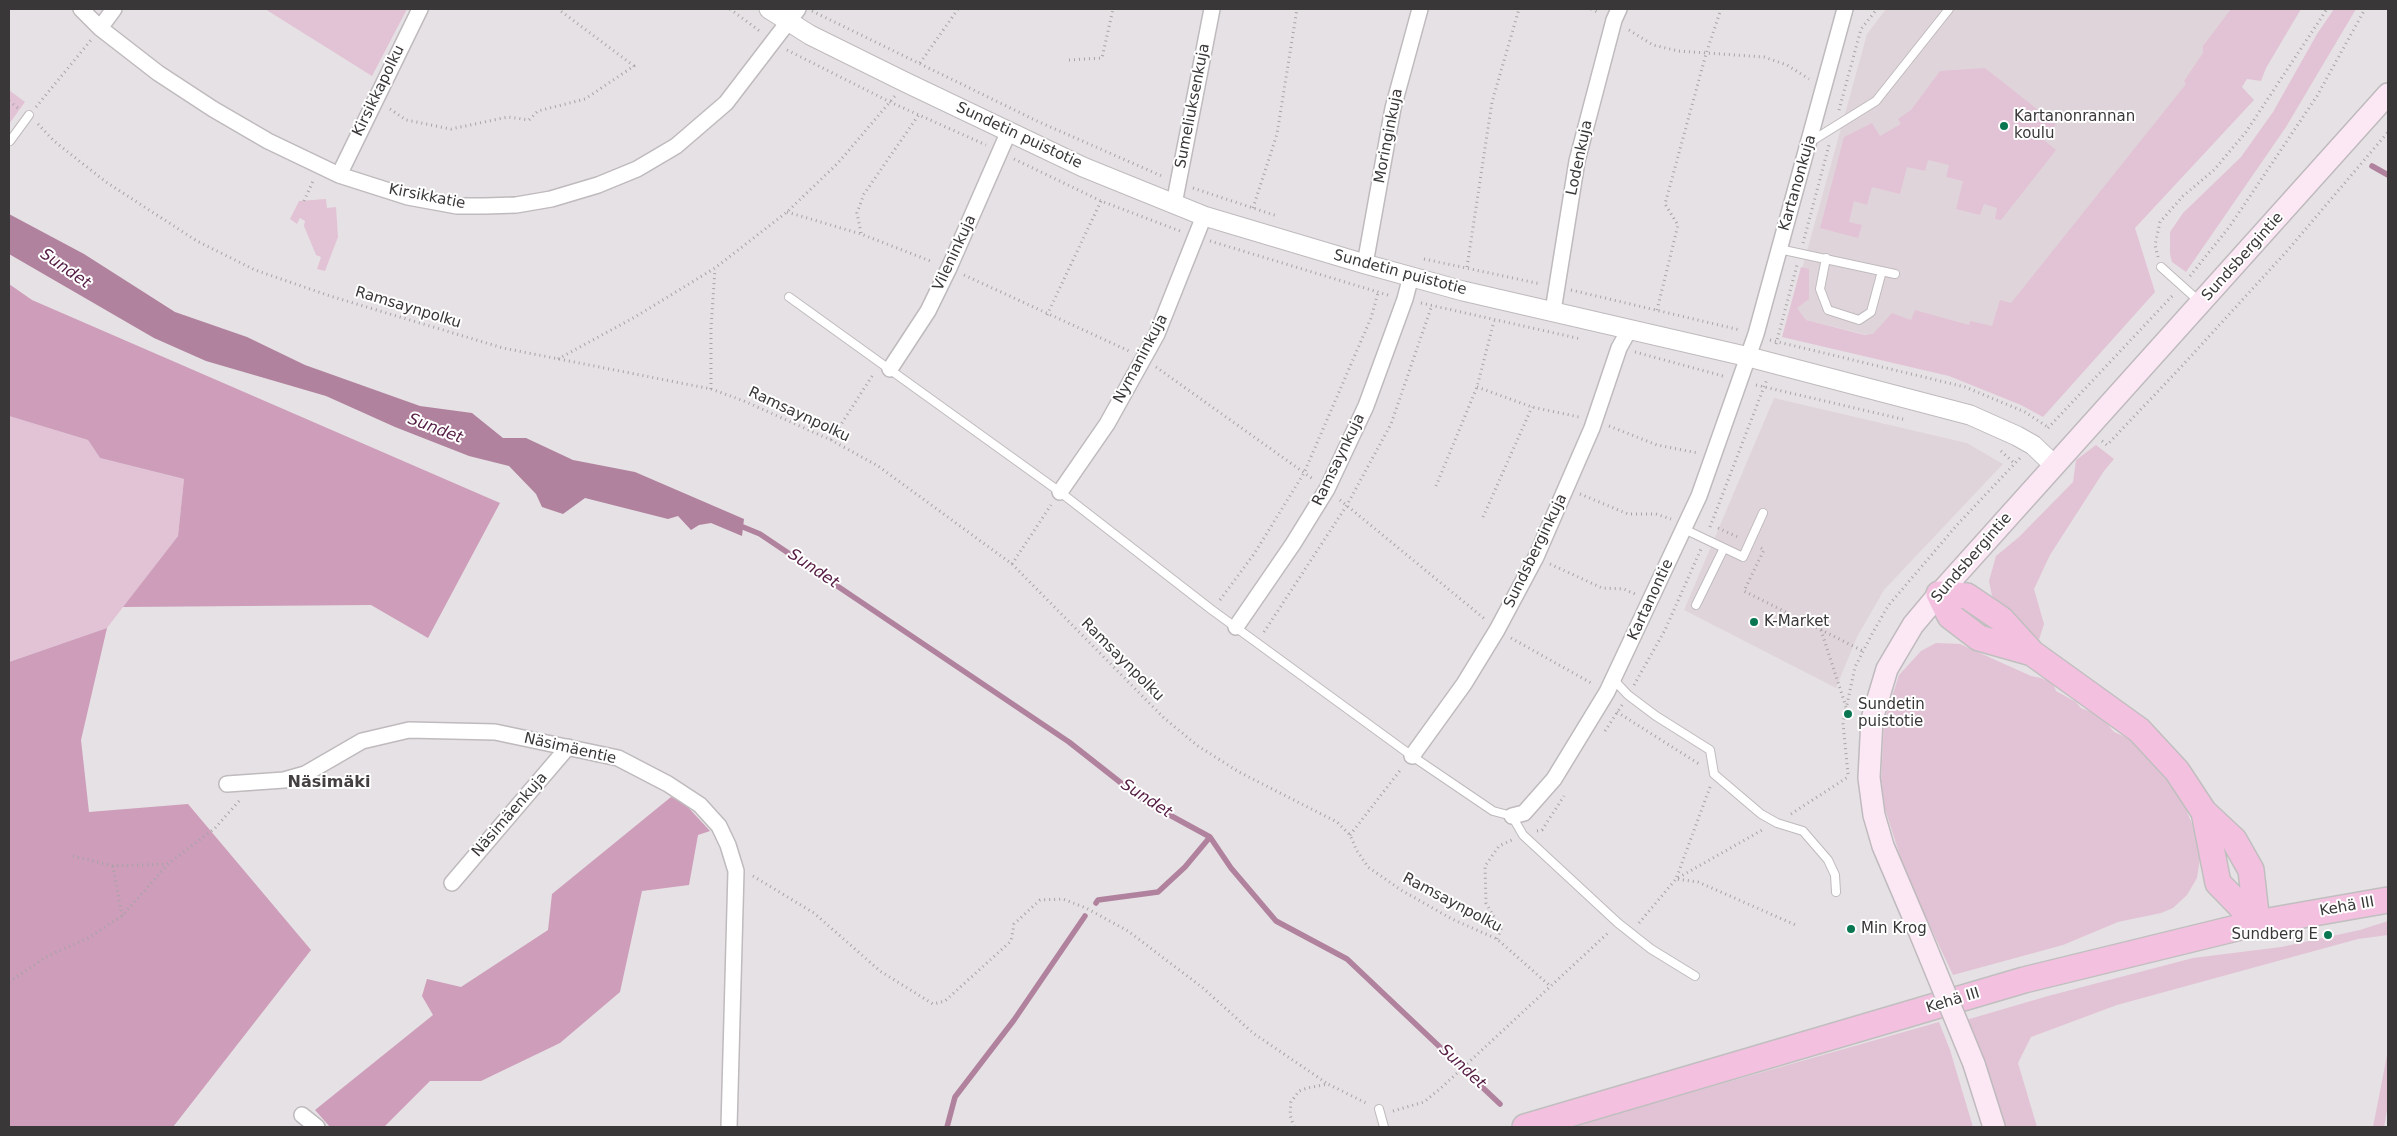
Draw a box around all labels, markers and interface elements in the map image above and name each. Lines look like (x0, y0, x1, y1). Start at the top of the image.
street label: Sumeliuksenkuja (1172, 42, 1214, 170)
street label: Kirsikkapolku (349, 43, 409, 139)
street label: Moringinkuja (1371, 87, 1407, 185)
street label: Sundetin puistotie (953, 99, 1085, 173)
place label: Kartanonrannan koulu (2014, 108, 2135, 143)
street label: Lodenkuja (1563, 119, 1597, 197)
marker: Kartanonrannan koulu (1998, 120, 2010, 132)
street label: Kartanonkuja (1776, 133, 1820, 233)
street label: Kirsikkatie (387, 181, 467, 213)
street label: Sundsbergintie (2199, 209, 2287, 305)
street label: Vileninkuja (930, 212, 980, 294)
water label: Sundet (36, 245, 94, 293)
street label: Sundetin puistotie (1332, 247, 1468, 299)
street label: Ramsaynpolku (353, 283, 463, 333)
street label: Nymaninkuja (1110, 311, 1172, 407)
street label: Ramsaynpolku (745, 384, 853, 446)
water label: Sundet (405, 410, 465, 448)
street label: Ramsaynkuja (1309, 411, 1369, 509)
street label: Sundsberginkuja (1501, 491, 1571, 611)
street label: Sundsbergintie (1928, 509, 2016, 607)
water label: Sundet (784, 545, 842, 593)
street label: Kartanontie (1624, 557, 1678, 643)
place label: K-Market (1764, 613, 1829, 631)
street label: Ramsaynpolku (1077, 615, 1167, 705)
marker: K-Market (1748, 616, 1760, 628)
place label: Sundetin puistotie (1858, 696, 1925, 731)
marker: Sundetin puistotie (1842, 708, 1854, 720)
street label: Näsimäentie (522, 730, 618, 768)
street label: Näsimäenkuja (468, 769, 552, 861)
district label: Näsimäki (288, 773, 370, 793)
water label: Sundet (1117, 776, 1175, 822)
street label: Ramsaynpolku (1399, 869, 1505, 937)
street label: Kehä III (2318, 893, 2376, 921)
place label: Min Krog (1861, 920, 1927, 938)
marker: Min Krog (1845, 923, 1857, 935)
place label: Sundberg E (2232, 926, 2318, 944)
marker: Sundberg E (2322, 929, 2334, 941)
street label: Kehä III (1924, 984, 1982, 1018)
water label: Sundet (1435, 1041, 1489, 1093)

